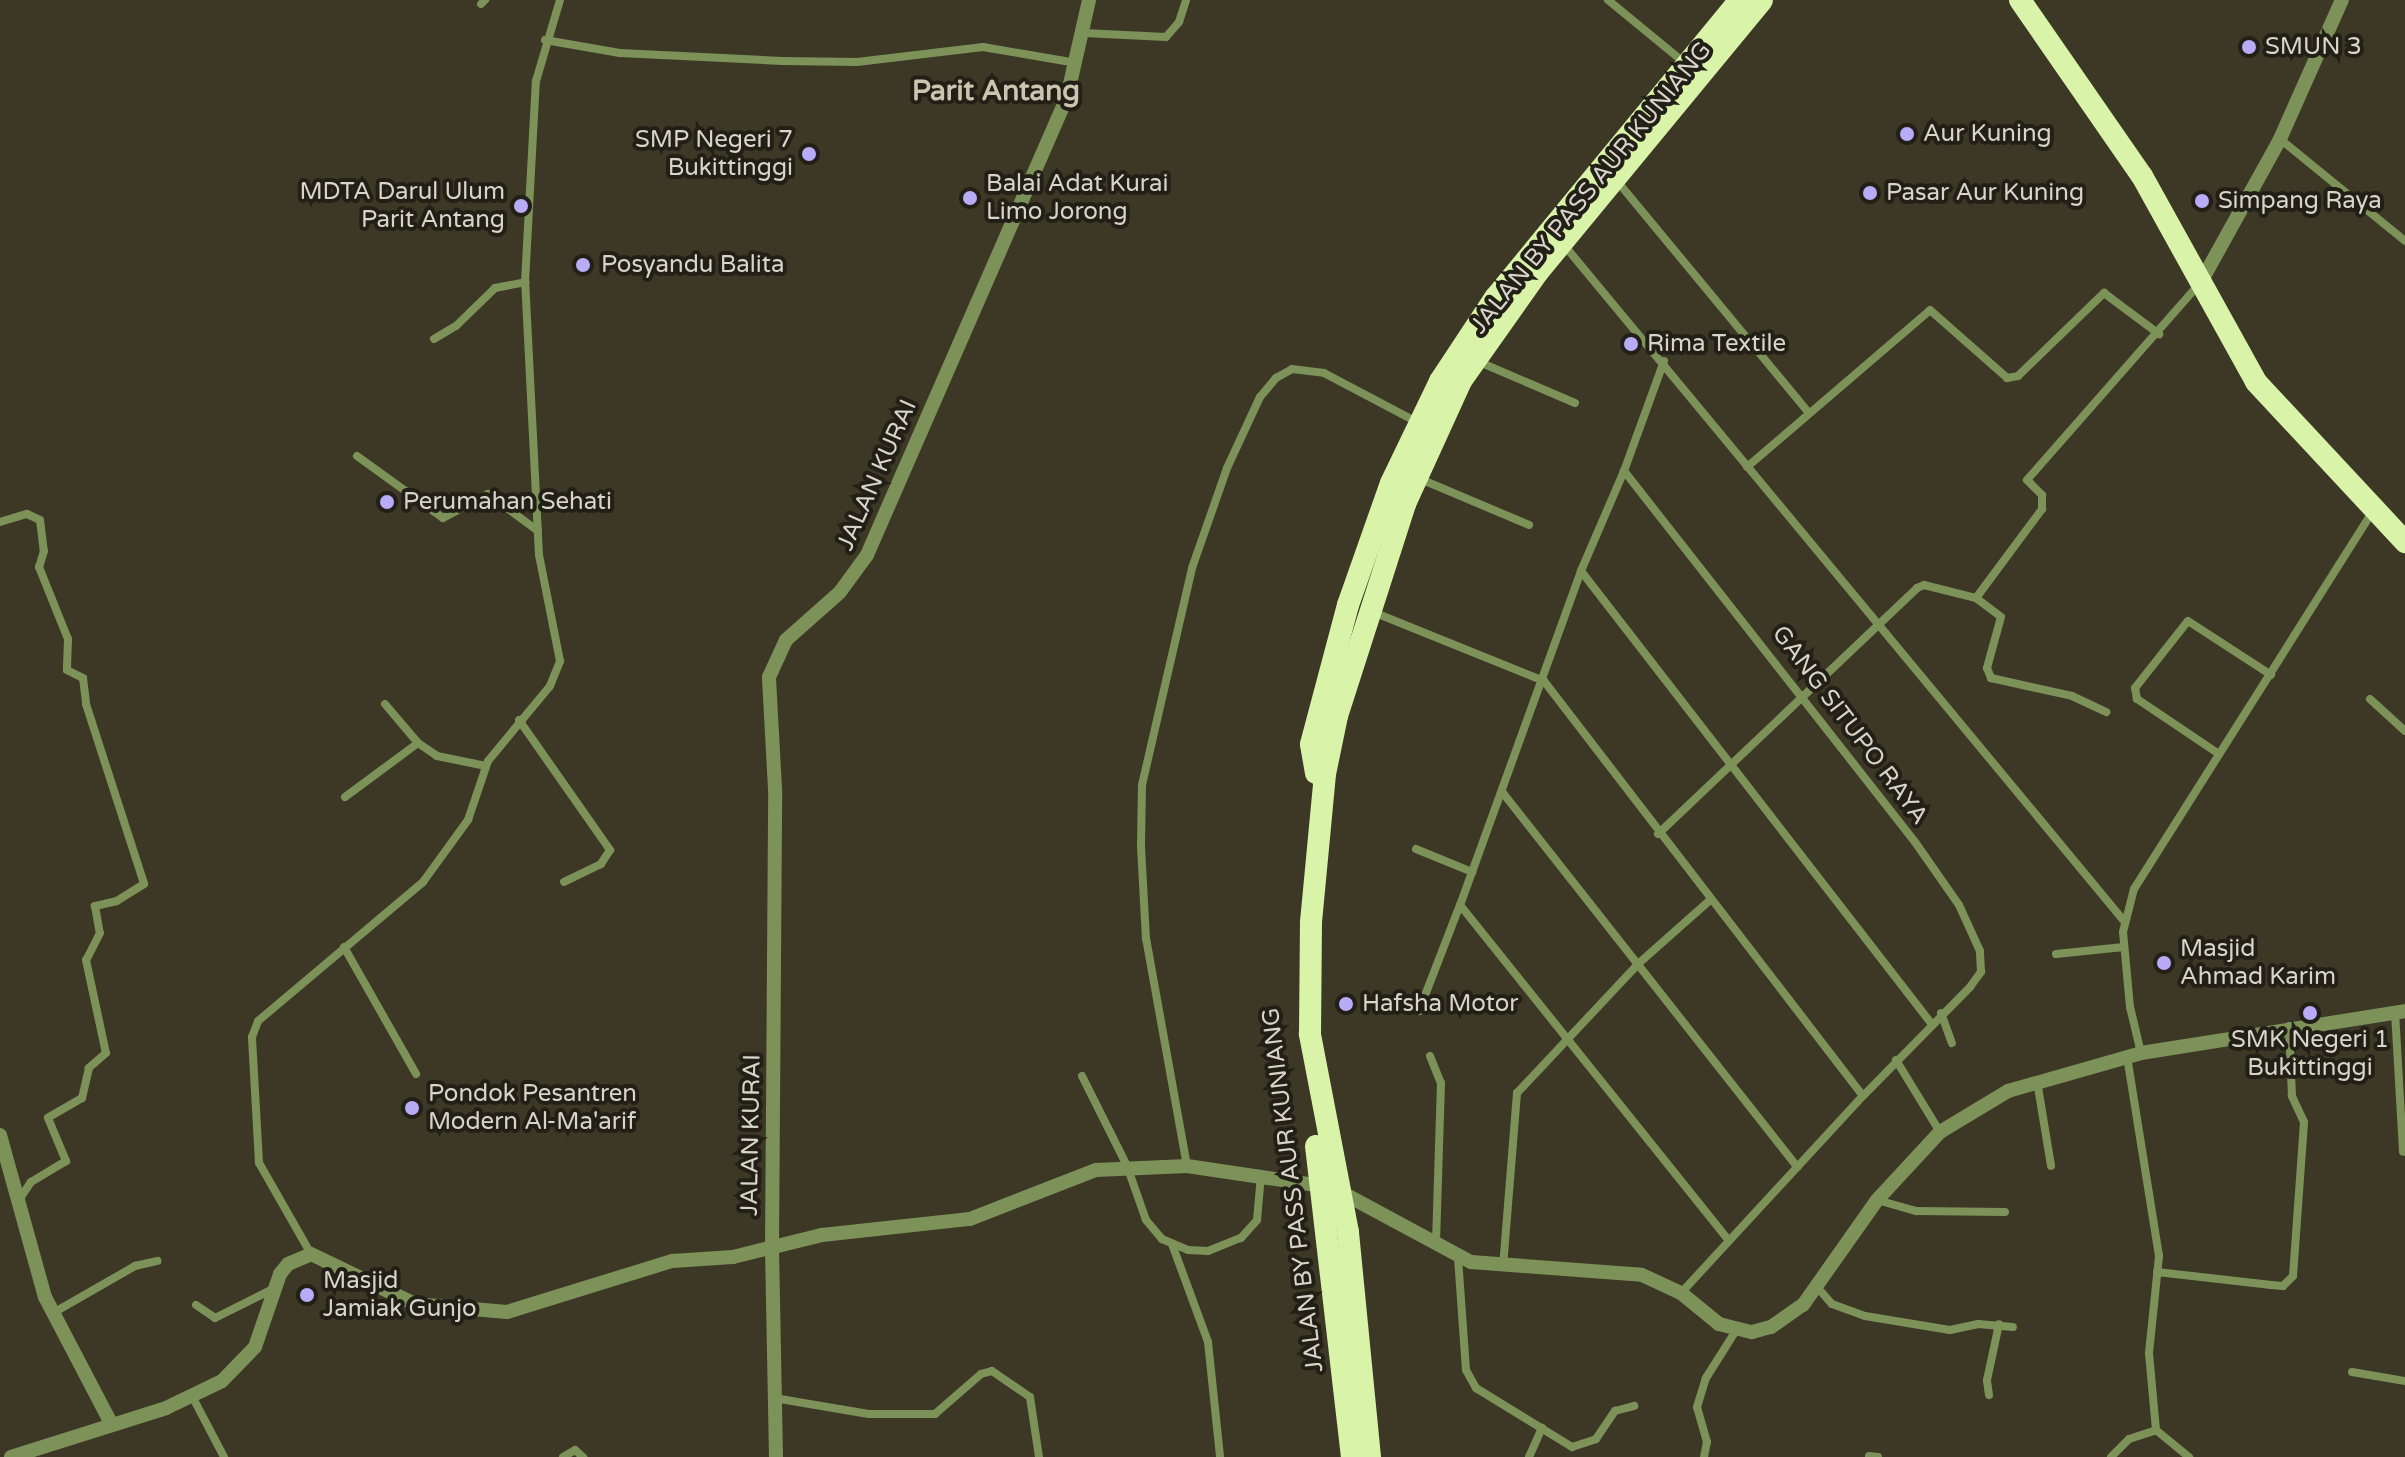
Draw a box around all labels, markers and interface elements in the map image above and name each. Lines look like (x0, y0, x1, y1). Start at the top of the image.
place label: SMUN 3 (2265, 33, 2362, 61)
street label: JALAN BY PASS AUR KUNIANG (1464, 36, 1718, 340)
marker: SMUN 3 (2240, 38, 2258, 56)
district label: Parit Antang (912, 74, 1080, 108)
place label: Aur Kuning (1923, 120, 2052, 148)
marker: Aur Kuning (1898, 125, 1916, 143)
place label: SMP Negeri 7 Bukittinggi (635, 126, 793, 182)
marker: SMP Negeri 7 Bukittinggi (800, 145, 818, 163)
place label: Balai Adat Kurai Limo Jorong (986, 170, 1169, 226)
place label: MDTA Darul Ulum Parit Antang (299, 178, 505, 234)
place label: Pasar Aur Kuning (1886, 179, 2084, 207)
marker: Pasar Aur Kuning (1861, 184, 1879, 202)
place label: Simpang Raya (2218, 187, 2382, 215)
marker: Balai Adat Kurai Limo Jorong (961, 189, 979, 207)
marker: Simpang Raya (2193, 192, 2211, 210)
marker: MDTA Darul Ulum Parit Antang (512, 197, 530, 215)
place label: Posyandu Balita (601, 251, 784, 279)
marker: Posyandu Balita (572, 254, 594, 276)
place label: Rima Textile (1647, 330, 1786, 358)
marker: Rima Textile (1622, 335, 1640, 353)
street label: JALAN KURAI (831, 395, 923, 555)
place label: Perumahan Sehati (403, 488, 612, 516)
marker: Perumahan Sehati (378, 493, 396, 511)
street label: GANG SITUPO RAYA (1766, 620, 1934, 830)
place label: Masjid Ahmad Karim (2180, 935, 2336, 991)
marker: Masjid Ahmad Karim (2155, 954, 2173, 972)
place label: Hafsha Motor (1362, 990, 1518, 1018)
marker: Hafsha Motor (1337, 995, 1355, 1013)
marker: SMK Negeri 1 Bukittinggi (2301, 1004, 2319, 1022)
street label: JALAN BY PASS AUR KUNIANG (1256, 1006, 1330, 1374)
place label: SMK Negeri 1 Bukittinggi (2231, 1026, 2389, 1082)
street label: JALAN KURAI (735, 1054, 767, 1216)
place label: Pondok Pesantren Modern Al-Ma'arif (428, 1080, 637, 1136)
marker: Pondok Pesantren Modern Al-Ma'arif (403, 1099, 421, 1117)
place label: Masjid Jamiak Gunjo (323, 1267, 477, 1323)
marker: Masjid Jamiak Gunjo (298, 1286, 316, 1304)

